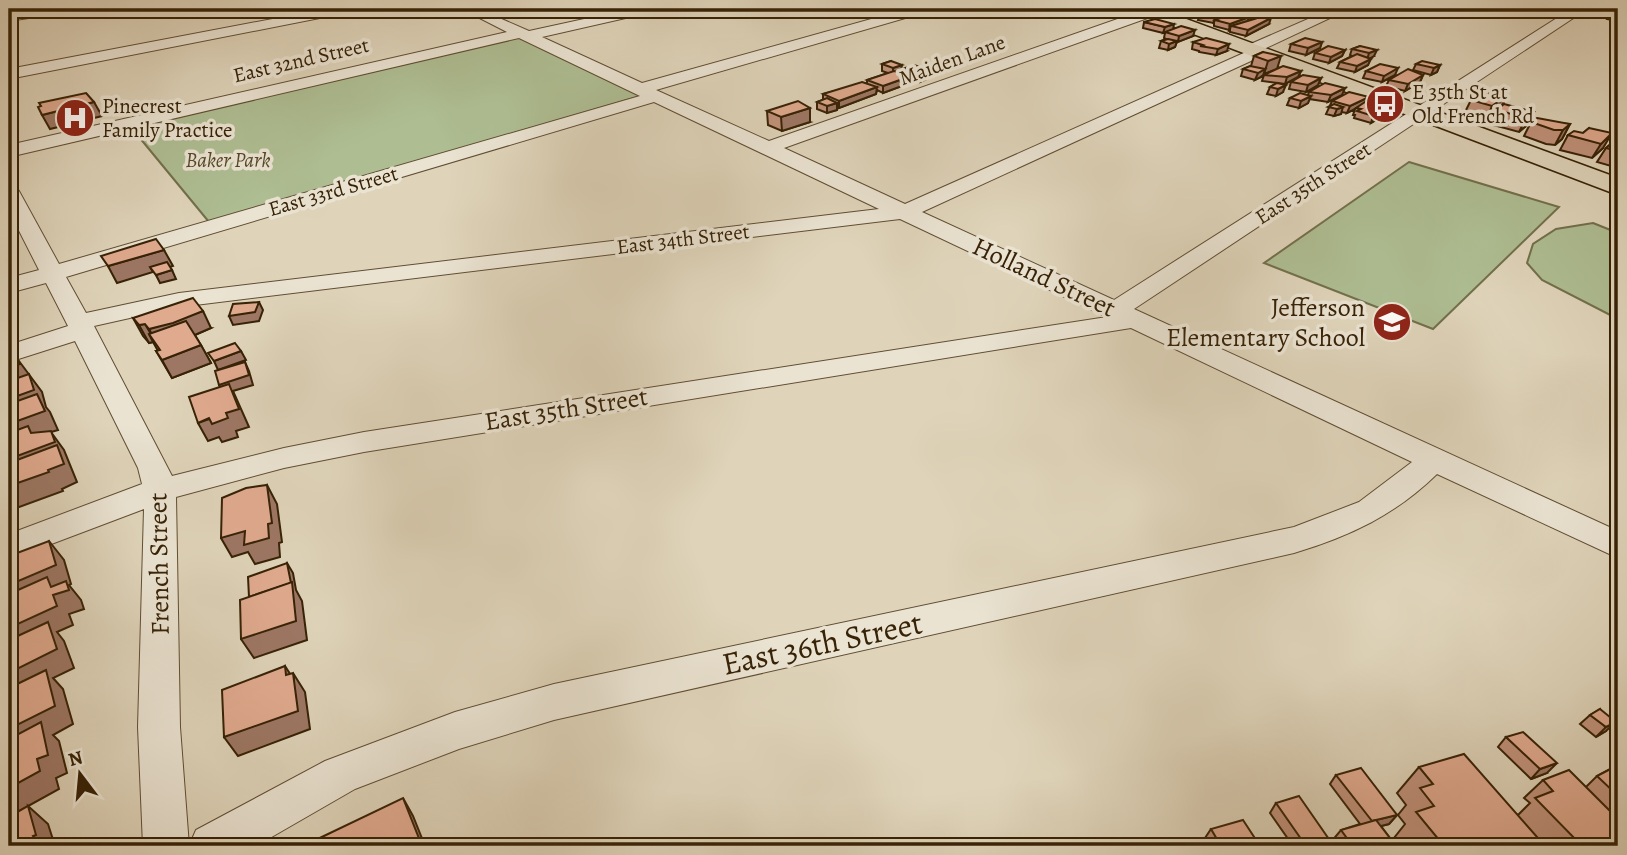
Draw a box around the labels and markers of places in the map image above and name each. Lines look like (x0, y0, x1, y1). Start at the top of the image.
place label: E 35th St at Old French Rd (1412, 78, 1535, 130)
bus stop icon: E 35th St at Old French Rd (1364, 83, 1406, 125)
place label: Pinecrest Family Practice (102, 92, 232, 144)
hospital icon: Pinecrest Family Practice (54, 97, 96, 139)
place label: Jefferson Elementary School (1166, 290, 1365, 355)
school or university icon: Jefferson Elementary School (1371, 301, 1413, 343)

